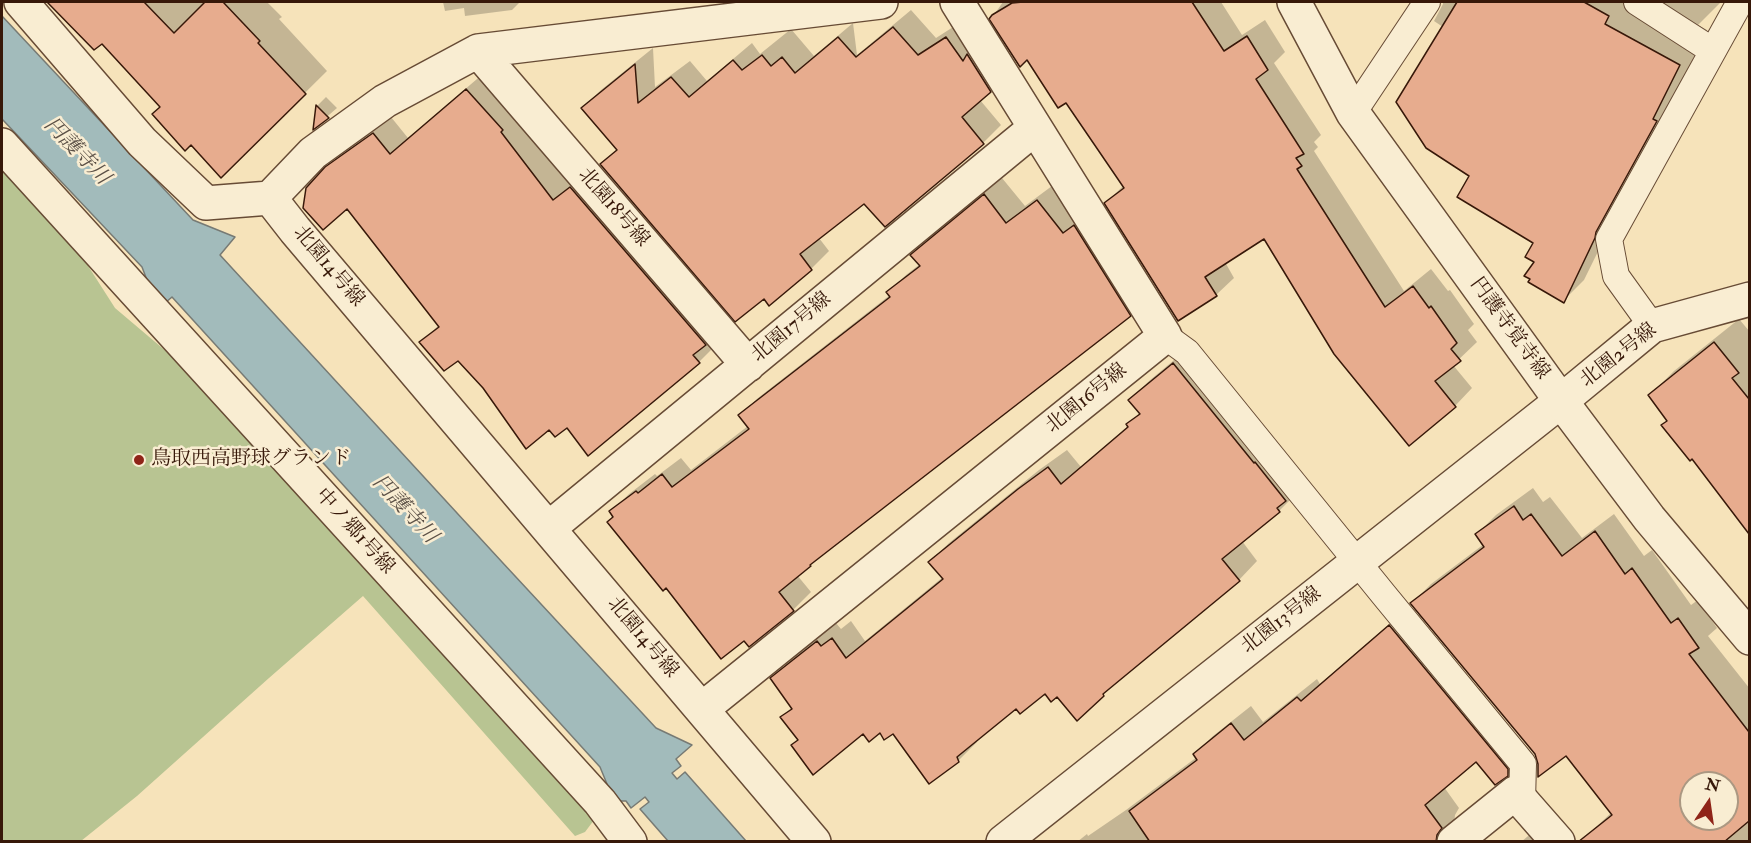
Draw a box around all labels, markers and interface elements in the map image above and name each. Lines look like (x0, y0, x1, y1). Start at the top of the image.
water label: 円護寺川 (38, 113, 114, 191)
street label: 北園18号線 (572, 164, 654, 252)
street label: 北園14号線 (287, 222, 369, 312)
street label: 円護寺覚寺線 (1464, 273, 1554, 385)
street label: 北園17号線 (747, 288, 837, 368)
street label: 北園2号線 (1576, 319, 1662, 393)
street label: 北園16号線 (1042, 359, 1132, 439)
place label: 鳥取西高野球グランド (151, 448, 351, 472)
marker: 鳥取西高野球グランド (132, 453, 146, 467)
water label: 円護寺川 (366, 471, 442, 549)
street label: 中ノ郷1号線 (309, 484, 399, 580)
street label: 北園13号線 (1237, 582, 1327, 660)
street label: 北園14号線 (601, 593, 683, 683)
north arrow (1679, 771, 1739, 831)
text: N (1703, 774, 1722, 797)

